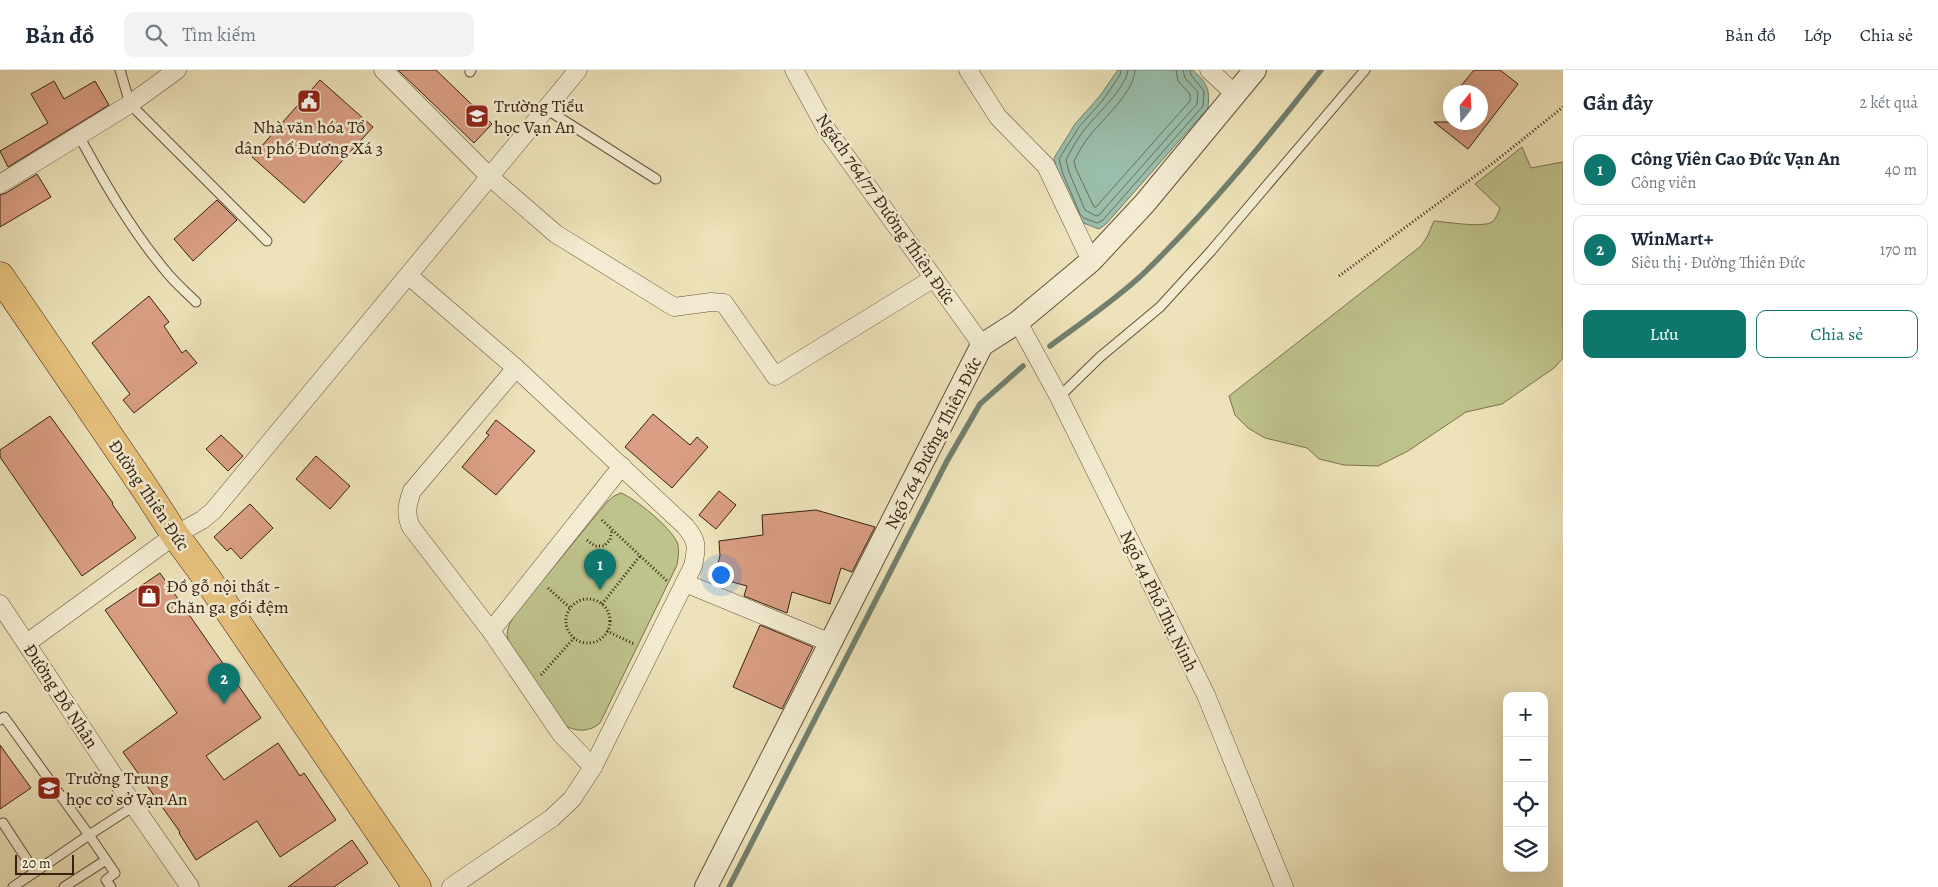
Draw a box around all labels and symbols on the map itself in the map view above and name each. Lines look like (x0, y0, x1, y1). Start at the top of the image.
north arrow (1443, 85, 1488, 130)
public building icon: Nhà văn hóa Tổ dân phố Đương Xá 3 (296, 88, 322, 114)
place label: Trường Tiểu học Vạn An (494, 94, 584, 139)
school or university icon: Trường Tiểu học Vạn An (464, 103, 490, 129)
street label: Ngách 764/77 Đường Thiên Đức (811, 109, 961, 309)
place label: Nhà văn hóa Tổ dân phố Đương Xá 3 (235, 115, 383, 160)
street label: Ngõ 764 Đường Thiên Đức (879, 352, 987, 534)
street label: Đường Thiên Đức (103, 435, 195, 555)
street label: Ngõ 44 Phố Thụ Ninh (1114, 526, 1204, 676)
pin: 1 (584, 549, 616, 590)
your location (708, 562, 734, 588)
place label: Đồ gỗ nội thất - Chăn ga gối đệm (166, 574, 289, 619)
shop icon: Đồ gỗ nội thất - Chăn ga gối đệm (136, 583, 162, 609)
street label: Đường Đỗ Nhân (18, 639, 104, 753)
pin: 2 (208, 663, 240, 704)
place label: Trường Trung học cơ sở Vạn An (66, 766, 188, 811)
school or university icon: Trường Trung học cơ sở Vạn An (36, 775, 62, 801)
scale bar (15, 852, 74, 875)

